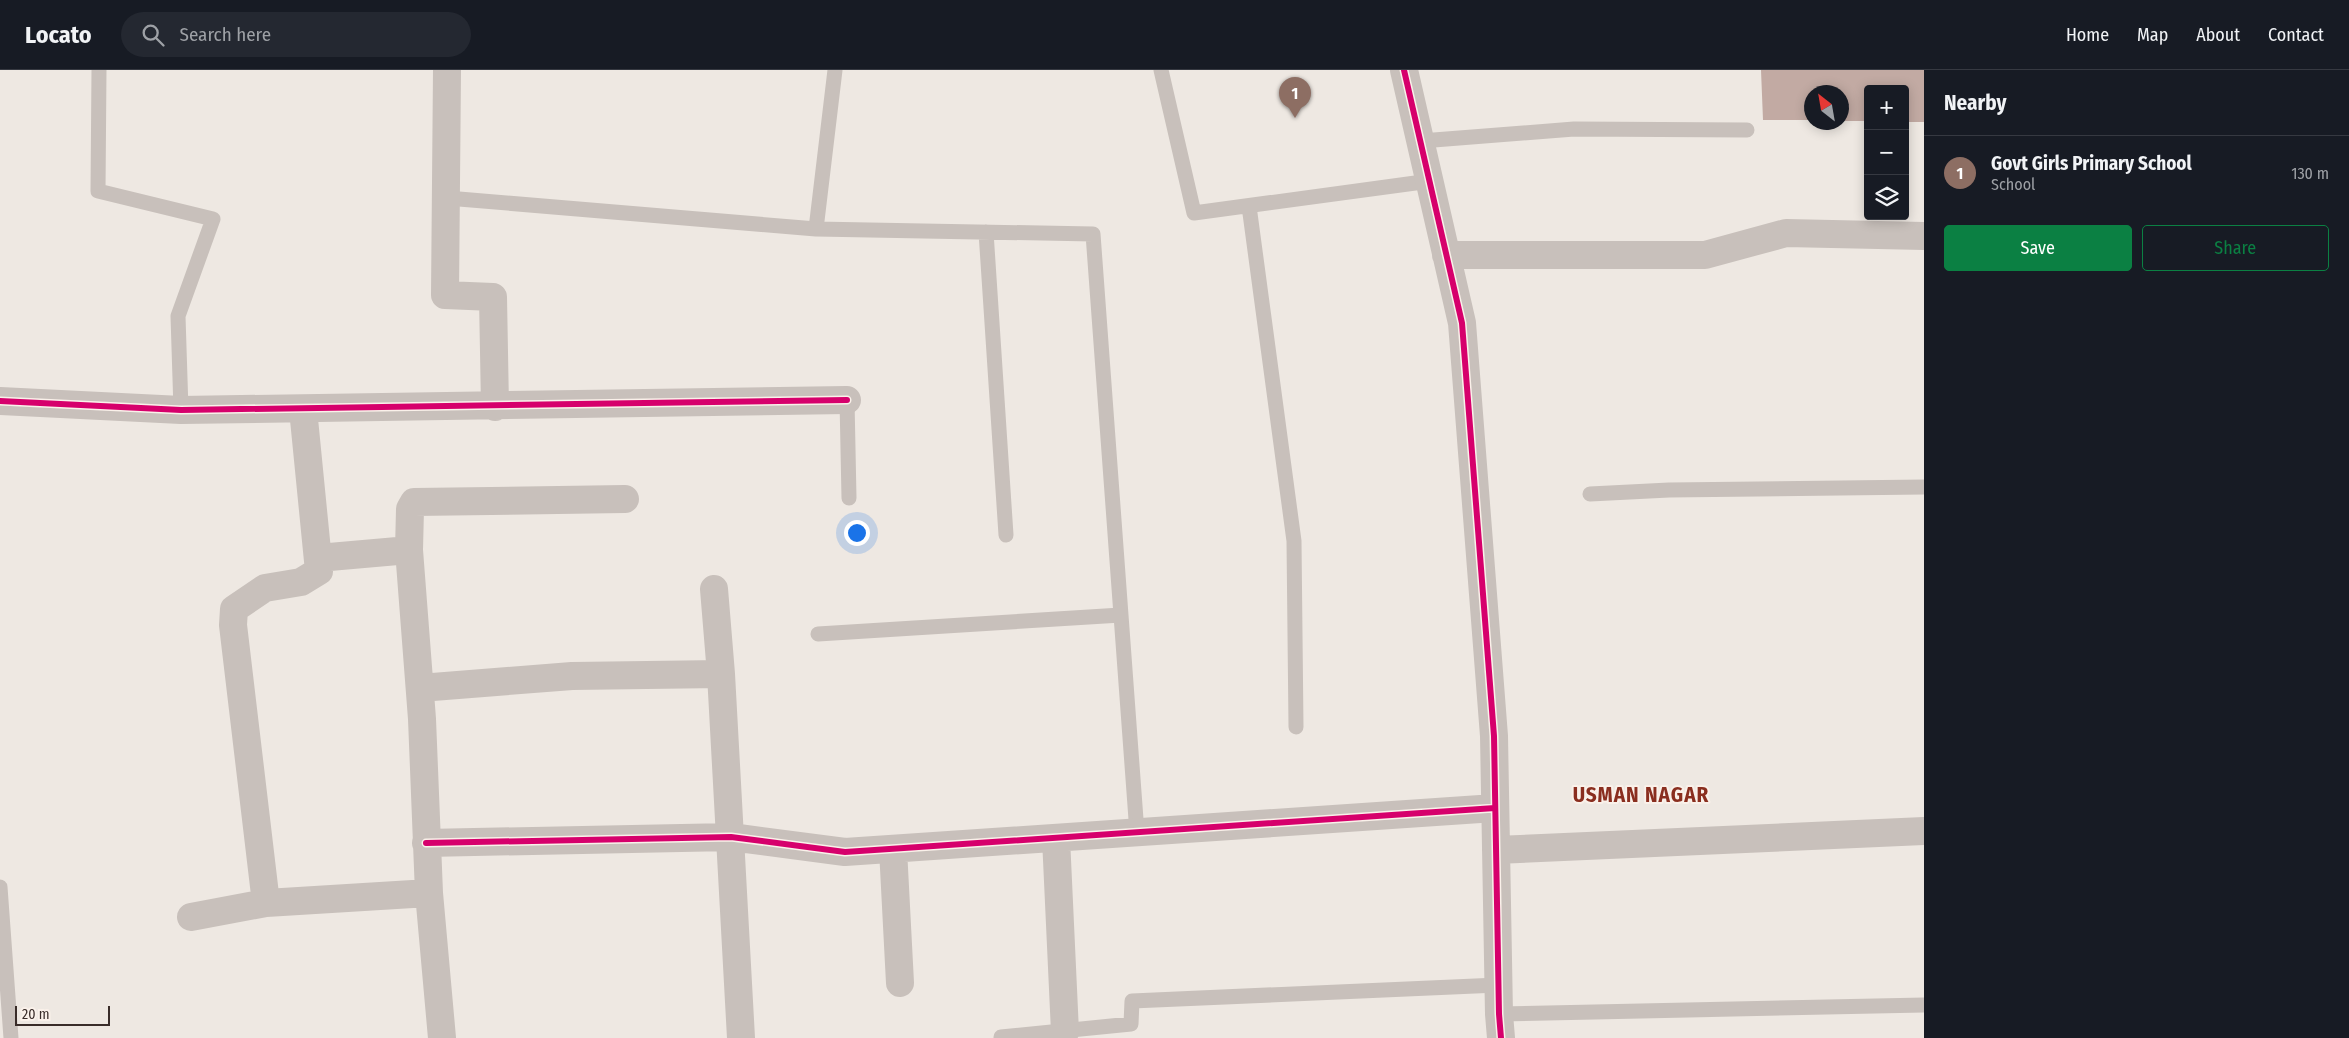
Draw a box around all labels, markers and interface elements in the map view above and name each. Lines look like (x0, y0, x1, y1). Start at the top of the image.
search box (121, 12, 471, 57)
text: Locato (25, 21, 91, 49)
icon: search (139, 21, 167, 49)
text: Search here (179, 23, 271, 46)
text: Home (2066, 24, 2109, 46)
text: Map (2137, 24, 2168, 46)
text: About (2196, 24, 2240, 46)
text: Contact (2268, 24, 2324, 46)
pin: 1 (1279, 77, 1311, 118)
north arrow (1804, 85, 1849, 130)
map controls (1864, 85, 1909, 220)
button: + (1864, 85, 1909, 130)
text: Nearby (1944, 90, 2006, 116)
button: − (1864, 130, 1909, 175)
text: Govt Girls Primary School (1991, 152, 2192, 175)
text: 1 (1957, 164, 1963, 183)
text: 130 m (2291, 164, 2329, 183)
button: layers (1864, 175, 1909, 220)
text: School (1991, 175, 2035, 194)
button: Save (1944, 225, 2132, 271)
button: Share (2142, 225, 2329, 271)
your location (844, 520, 870, 546)
district label: USMAN NAGAR (1573, 782, 1709, 808)
scale bar (15, 1003, 110, 1026)
text: 20 m (22, 1006, 50, 1023)

